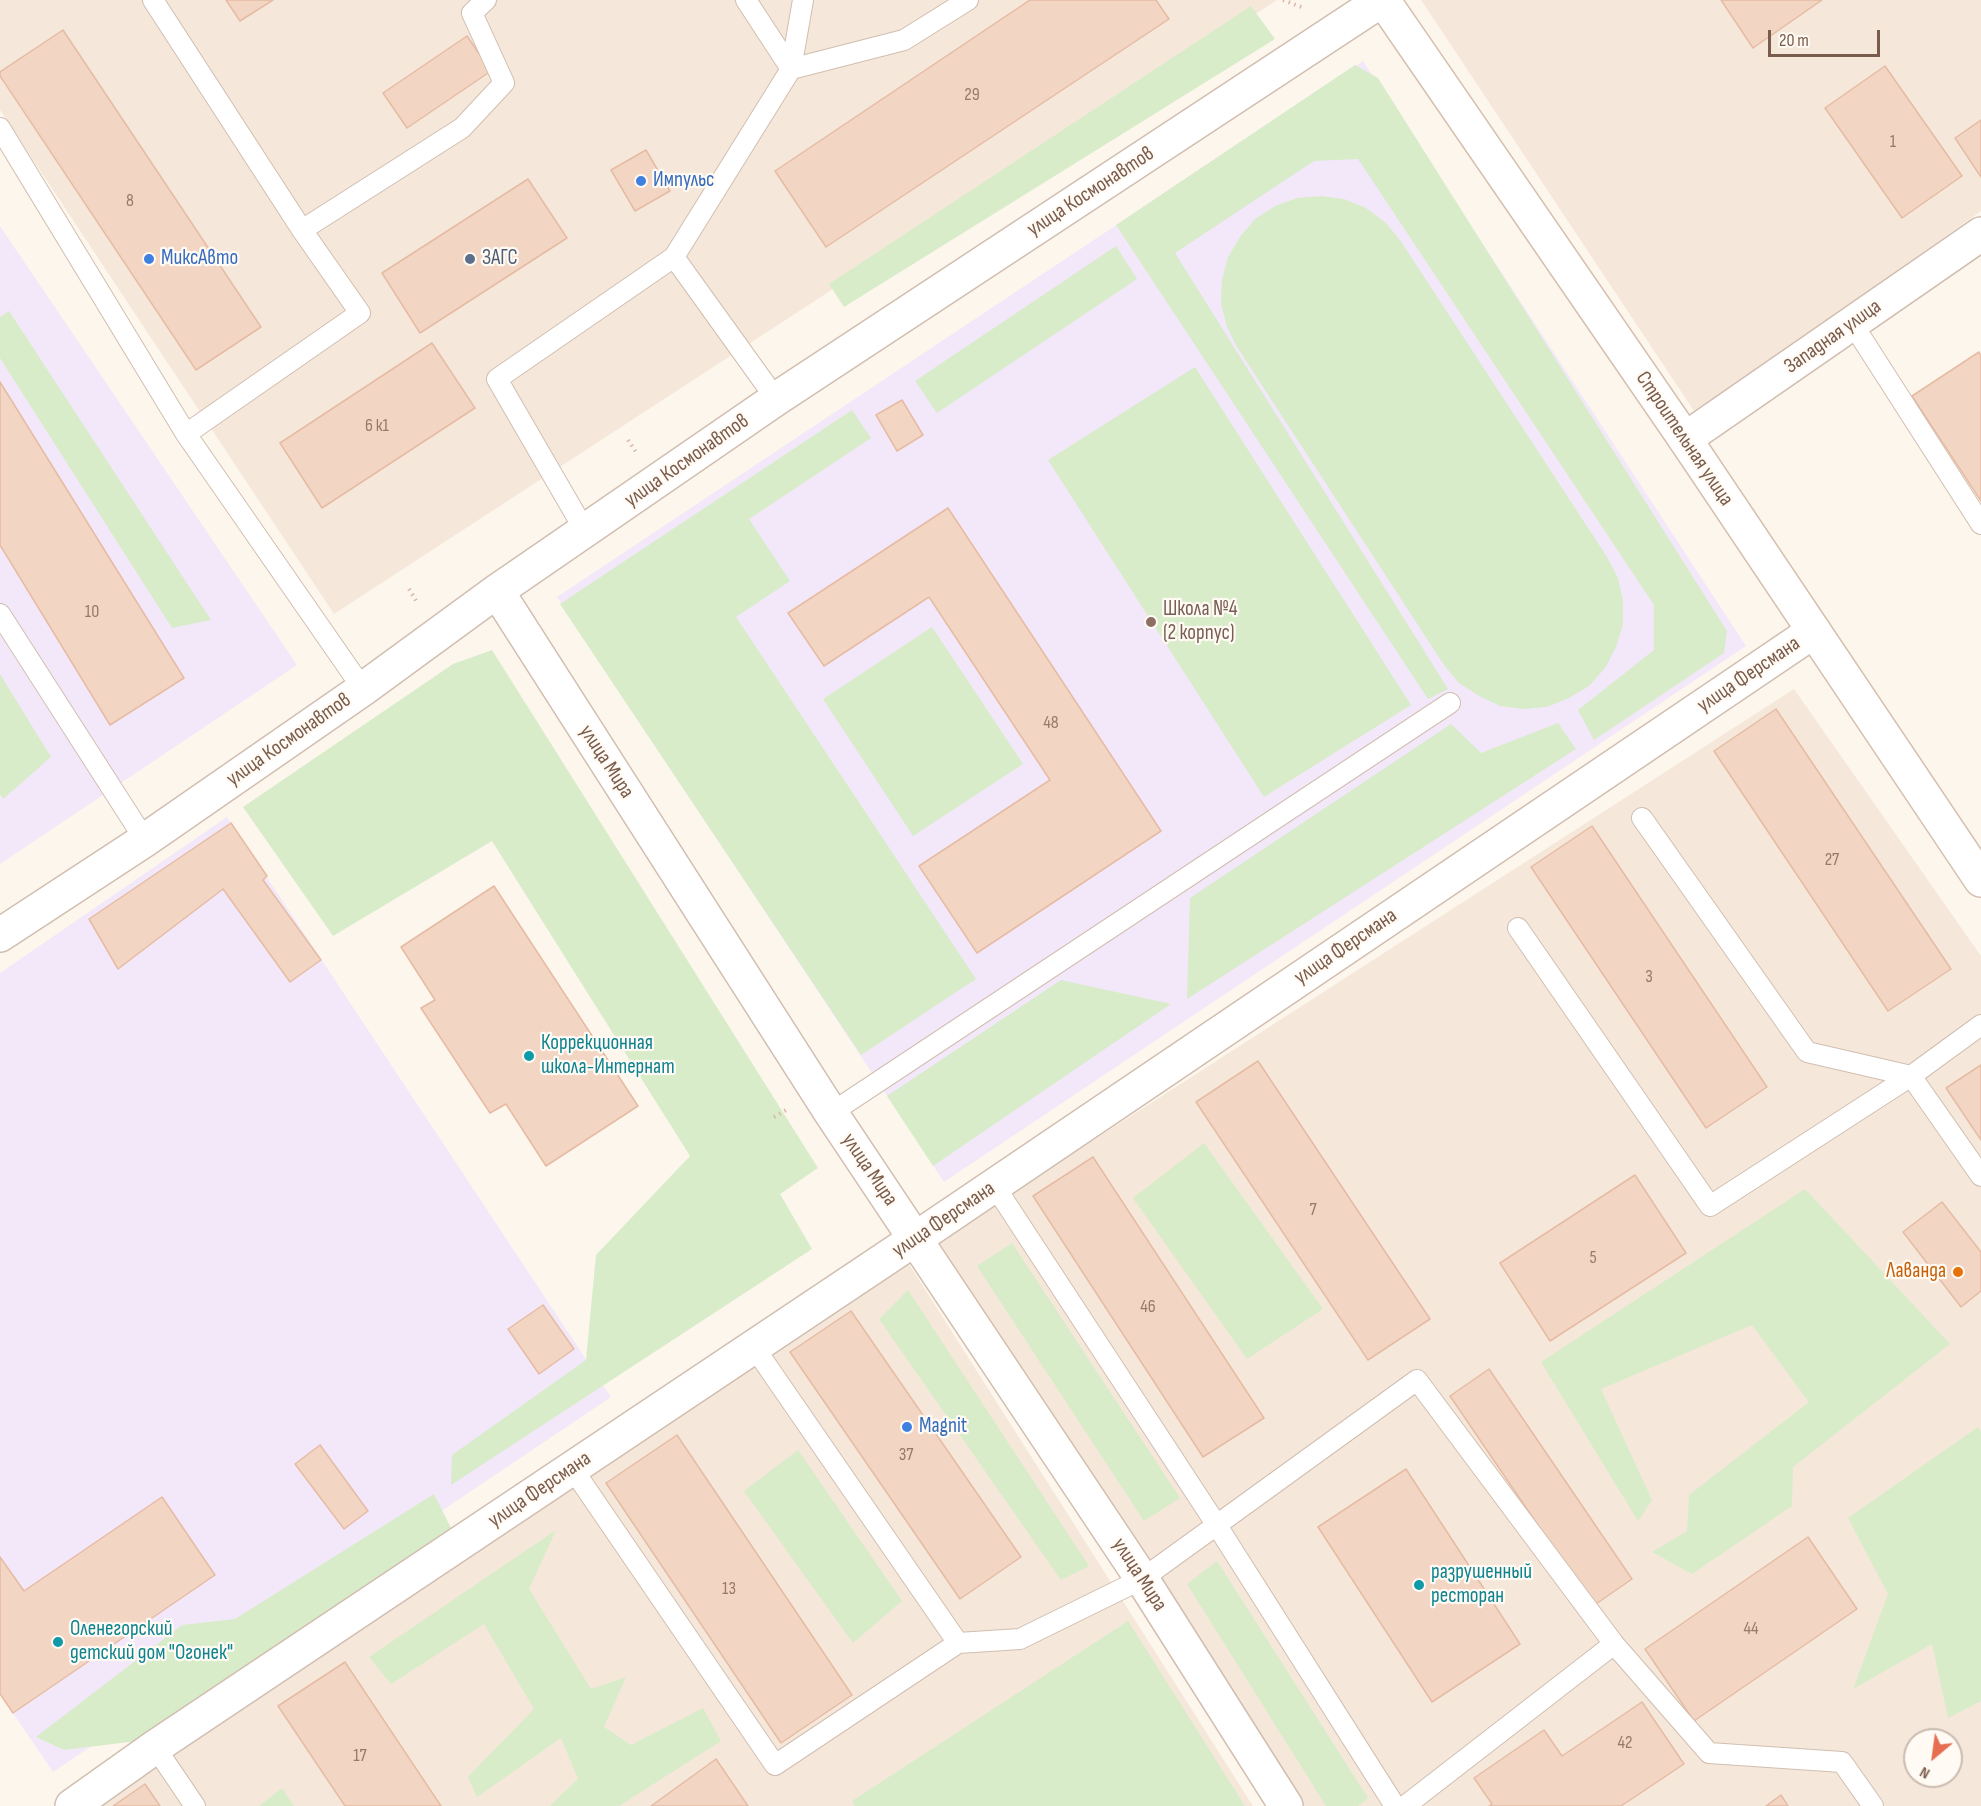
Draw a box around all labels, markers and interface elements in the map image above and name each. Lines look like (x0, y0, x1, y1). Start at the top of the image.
scale bar (1771, 18, 1884, 56)
text: 20 m (1779, 30, 1809, 51)
house number: 29 (964, 84, 980, 106)
house number: 1 (1890, 131, 1896, 153)
street label: улица Космонавтов (1023, 142, 1159, 242)
place label: Импульс (653, 168, 715, 194)
marker: Импульс (634, 174, 648, 188)
house number: 8 (126, 190, 134, 212)
place label: МиксАвто (161, 246, 238, 272)
place label: ЗАГС (482, 246, 518, 272)
marker: МиксАвто (142, 252, 156, 266)
marker: ЗАГС (463, 252, 477, 266)
street label: Западная улица (1780, 294, 1886, 380)
street label: Строительная улица (1630, 367, 1738, 511)
street label: улица Космонавтов (620, 409, 754, 513)
house number: 6 к1 (365, 415, 389, 437)
place label: Школа №4 (2 корпус) (1163, 597, 1237, 647)
house number: 10 (85, 601, 99, 623)
marker: Школа №4 (2 корпус) (1144, 615, 1158, 629)
street label: улица Ферсмана (1693, 631, 1805, 719)
street label: улица Космонавтов (222, 688, 356, 792)
house number: 48 (1043, 712, 1059, 734)
street label: улица Мира (573, 721, 639, 803)
house number: 27 (1825, 849, 1839, 871)
street label: улица Ферсмана (1290, 903, 1402, 991)
house number: 3 (1645, 966, 1653, 988)
place label: Коррекционная школа-Интернат (541, 1031, 675, 1081)
marker: Коррекционная школа-Интернат (522, 1049, 536, 1063)
street label: улица Мира (836, 1129, 902, 1211)
street label: улица Ферсмана (888, 1176, 1000, 1264)
house number: 7 (1309, 1199, 1317, 1221)
house number: 5 (1589, 1247, 1597, 1269)
place label: Лаванда (1886, 1259, 1946, 1285)
marker: Лаванда (1951, 1265, 1965, 1279)
house number: 46 (1140, 1296, 1156, 1318)
place label: Magnit (919, 1414, 967, 1440)
marker: Magnit (900, 1420, 914, 1434)
house number: 37 (899, 1444, 913, 1466)
street label: улица Ферсмана (484, 1446, 596, 1534)
street label: улица Мира (1106, 1534, 1172, 1616)
place label: разрушенный ресторан (1431, 1560, 1532, 1610)
house number: 13 (722, 1578, 736, 1600)
marker: разрушенный ресторан (1412, 1578, 1426, 1592)
place label: Оленегорский детский дом "Огонек" (70, 1617, 233, 1667)
house number: 44 (1743, 1618, 1759, 1640)
marker: Оленегорский детский дом "Огонек" (51, 1635, 65, 1649)
north arrow (1903, 1728, 1963, 1788)
house number: 42 (1617, 1732, 1633, 1754)
house number: 17 (353, 1745, 367, 1767)
text: N (1917, 1762, 1933, 1783)

